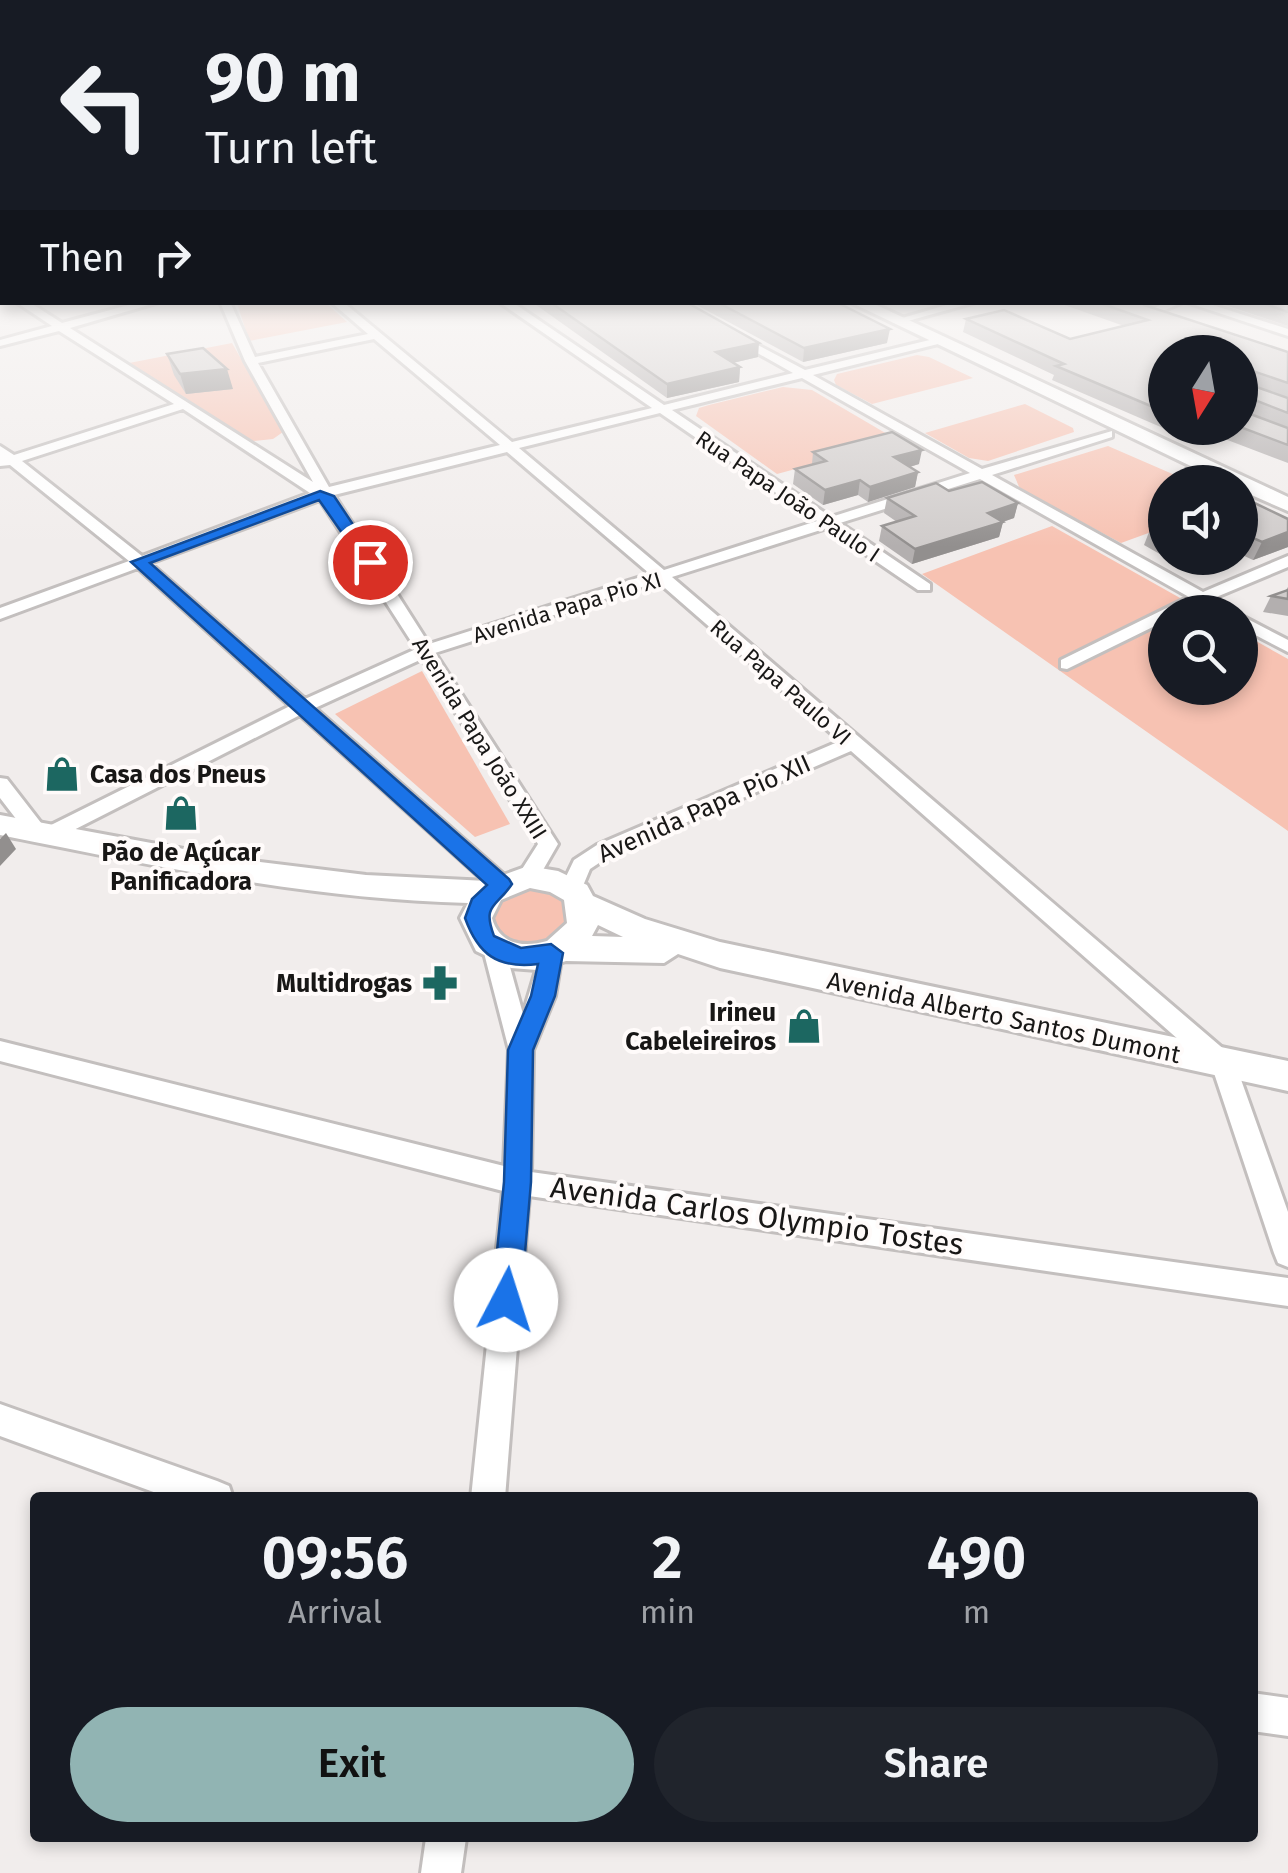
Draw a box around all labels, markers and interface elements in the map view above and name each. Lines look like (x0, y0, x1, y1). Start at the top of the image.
text: 90 m (205, 36, 361, 120)
icon: left (40, 40, 170, 170)
text: Turn left (205, 121, 377, 175)
icon: right (145, 230, 200, 285)
text: Then (40, 235, 125, 281)
north arrow (1148, 335, 1258, 445)
map controls (1148, 335, 1258, 705)
street label: Rua Papa João Paulo I (691, 425, 885, 568)
button: sound (1148, 465, 1258, 575)
pin (328, 520, 413, 605)
icon: arrive (343, 535, 398, 590)
street label: Avenida Papa Pio XI (470, 566, 665, 649)
button: search (1148, 595, 1258, 705)
street label: Rua Papa Paulo VI (705, 614, 857, 751)
street label: Avenida Papa João XXIII (406, 632, 553, 844)
street label: Avenida Papa Pio XII (593, 749, 815, 869)
shop icon: Casa dos Pneus (43, 755, 81, 793)
place label: Casa dos Pneus (90, 760, 266, 790)
shop icon: Pão de Açúcar Panificadora (162, 794, 200, 832)
place label: Pão de Açúcar Panificadora (102, 838, 261, 897)
pharmacy icon: Multidrogas (421, 964, 459, 1002)
street label: Avenida Alberto Santos Dumont (824, 966, 1184, 1070)
place label: Multidrogas (276, 969, 412, 999)
place label: Irineu Cabeleireiros (625, 998, 776, 1057)
shop icon: Irineu Cabeleireiros (785, 1007, 823, 1045)
street label: Avenida Carlos Olympio Tostes (548, 1169, 966, 1263)
position arrow (454, 1248, 558, 1352)
text: 09:56 (261, 1522, 408, 1594)
text: 2 (652, 1522, 683, 1594)
text: 490 (926, 1522, 1027, 1594)
text: Arrival (288, 1593, 382, 1631)
text: min (640, 1593, 695, 1631)
text: m (963, 1593, 990, 1631)
button: Exit (70, 1707, 634, 1822)
button: Share (654, 1707, 1218, 1822)

